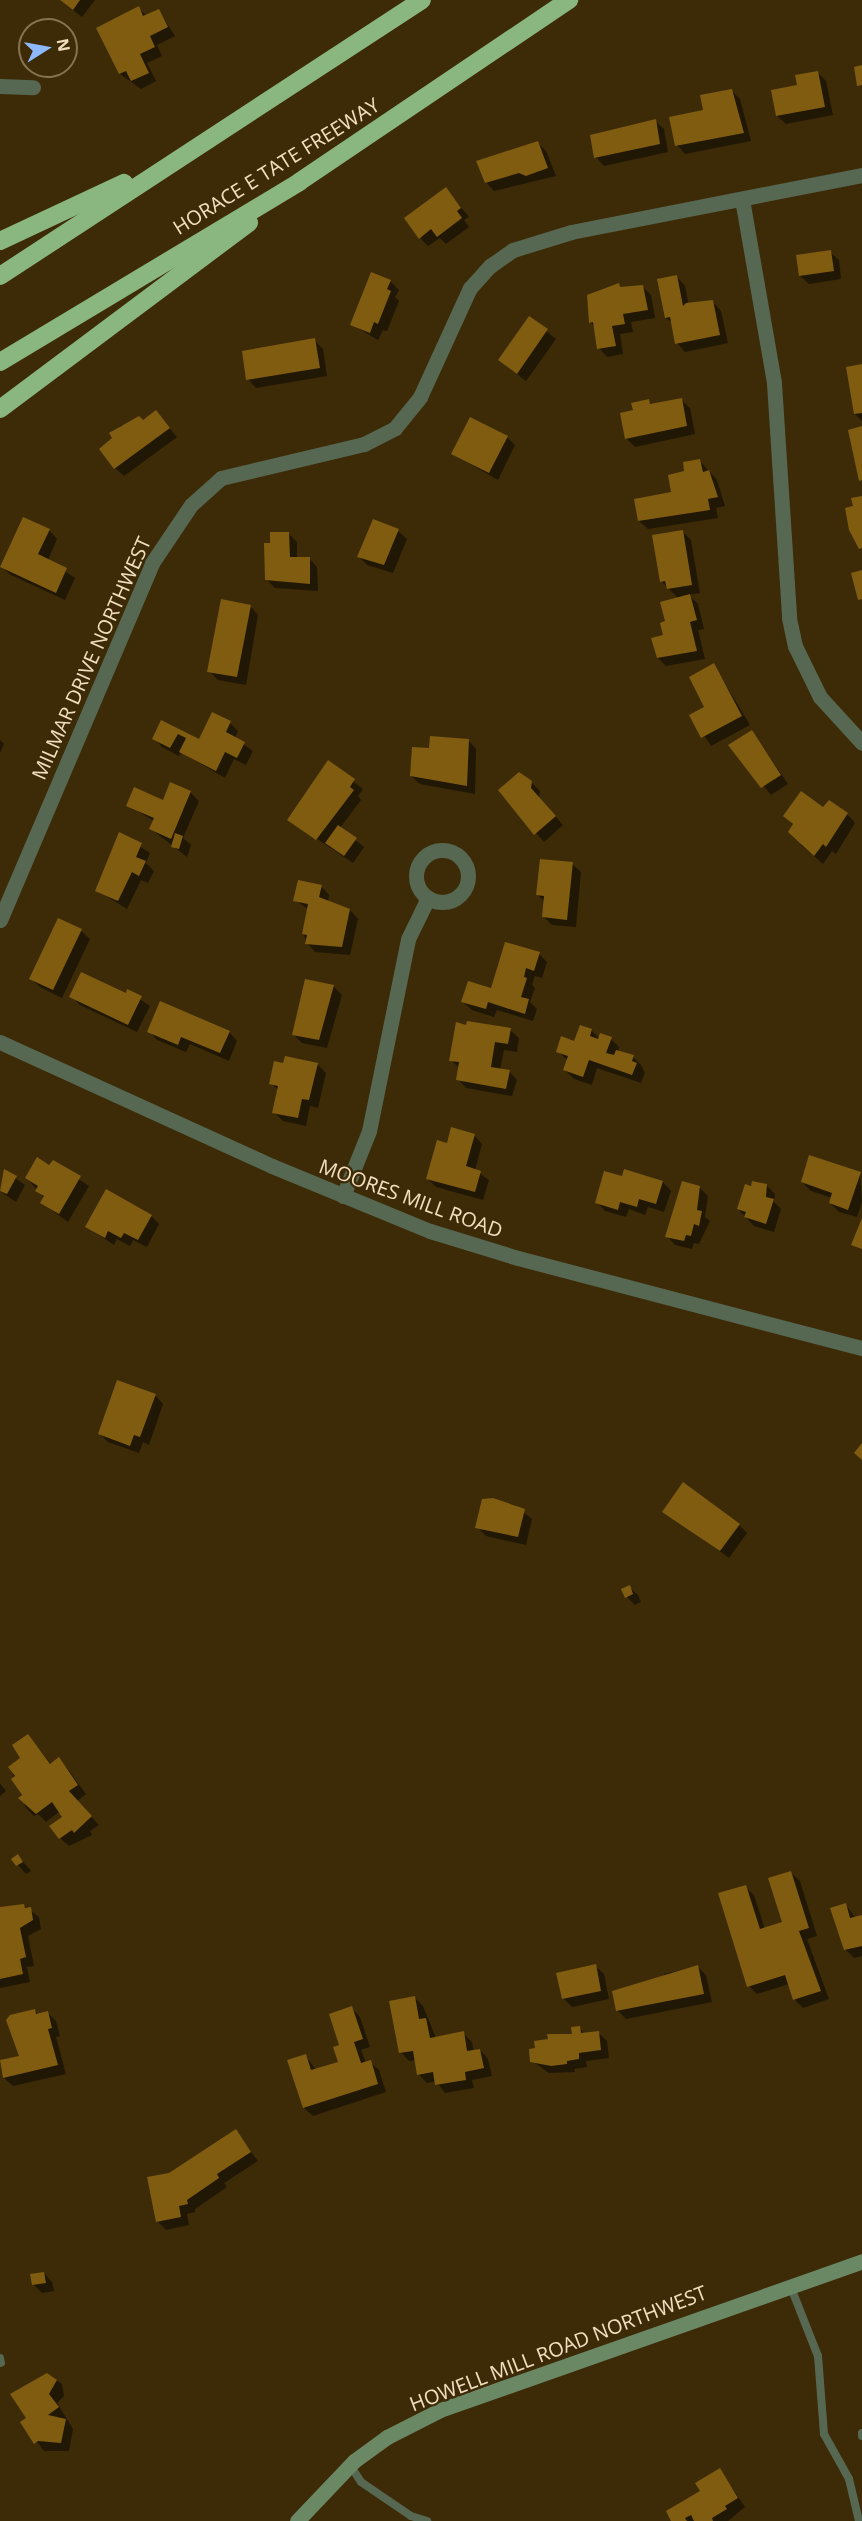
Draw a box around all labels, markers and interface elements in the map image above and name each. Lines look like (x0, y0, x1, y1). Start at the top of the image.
north arrow (18, 18, 78, 78)
text: N (52, 36, 76, 53)
street label: HORACE E TATE FREEWAY (168, 93, 384, 239)
street label: MILMAR DRIVE NORTHWEST (27, 533, 155, 783)
street label: MOORES MILL ROAD (316, 1154, 506, 1242)
street label: HOWELL MILL ROAD NORTHWEST (406, 2280, 710, 2416)

